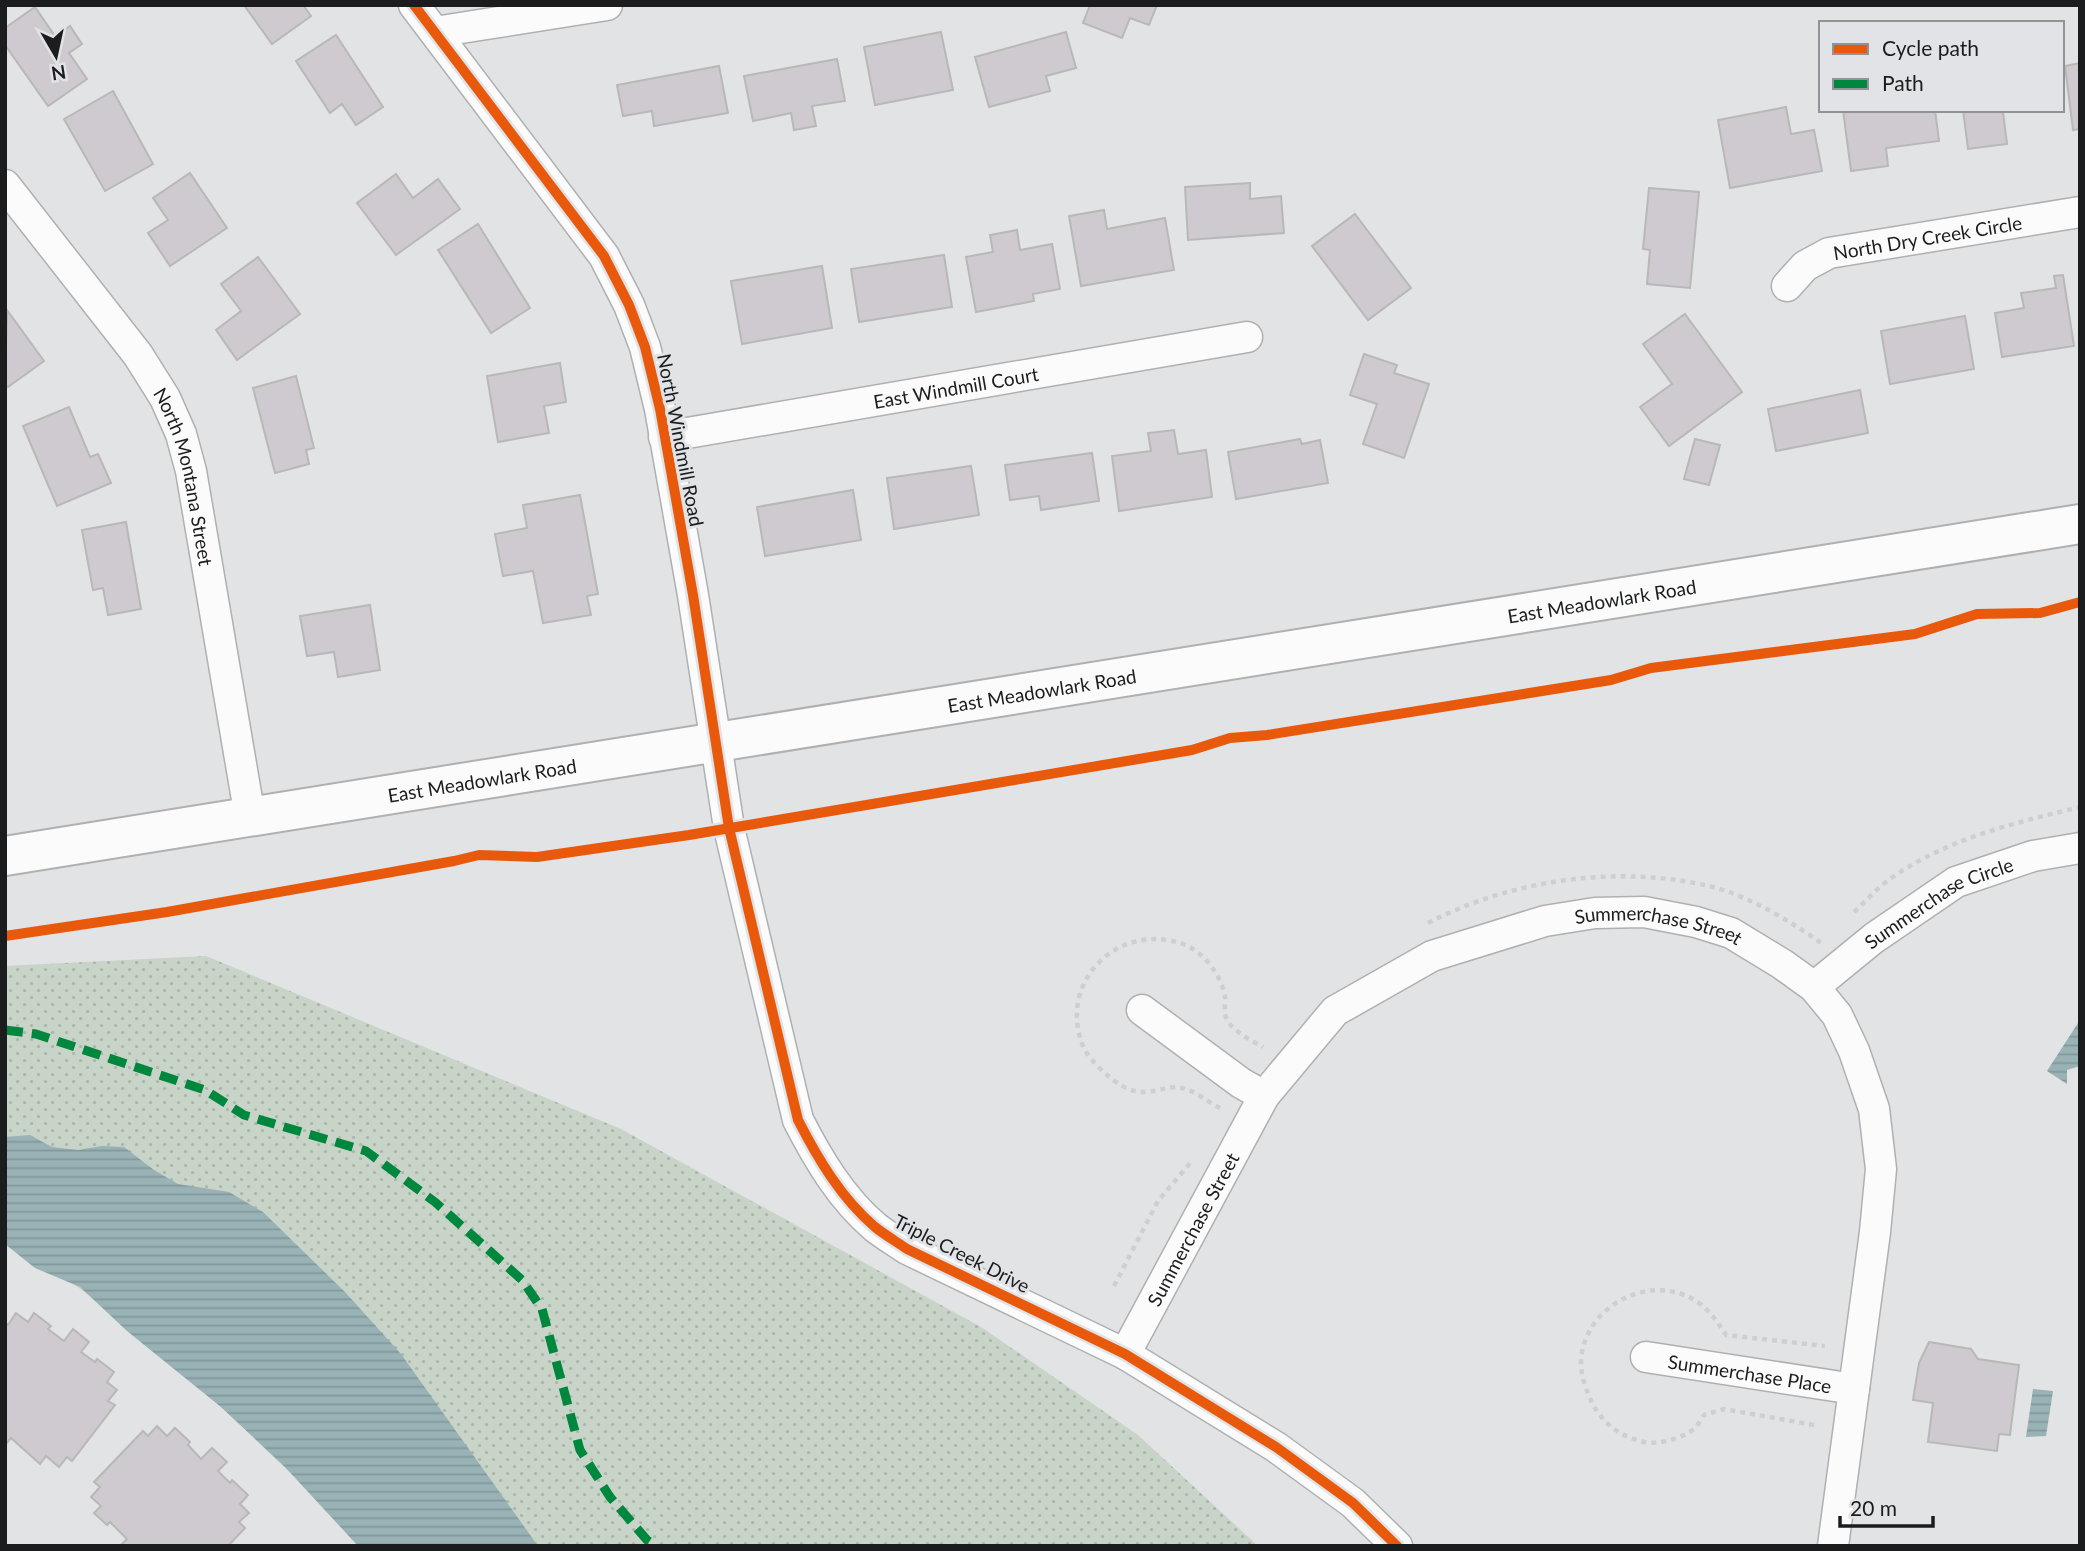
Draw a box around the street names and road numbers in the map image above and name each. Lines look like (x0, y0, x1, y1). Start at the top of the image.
street label: North Dry Creek Circle (1831, 210, 2024, 264)
street label: North Windmill Road (653, 352, 709, 528)
street label: East Windmill Court (871, 361, 1040, 412)
street label: North Montana Street (150, 383, 218, 567)
street label: East Meadowlark Road (1506, 574, 1698, 627)
street label: East Meadowlark Road (946, 664, 1138, 717)
street label: East Meadowlark Road (386, 753, 578, 806)
street label: Summerchase Circle (1859, 852, 2016, 953)
street label: Summerchase Street (1573, 900, 1747, 949)
street label: Summerchase Street (1142, 1148, 1243, 1310)
street label: Triple Creek Drive (890, 1209, 1034, 1297)
street label: Summerchase Place (1666, 1349, 1833, 1397)

